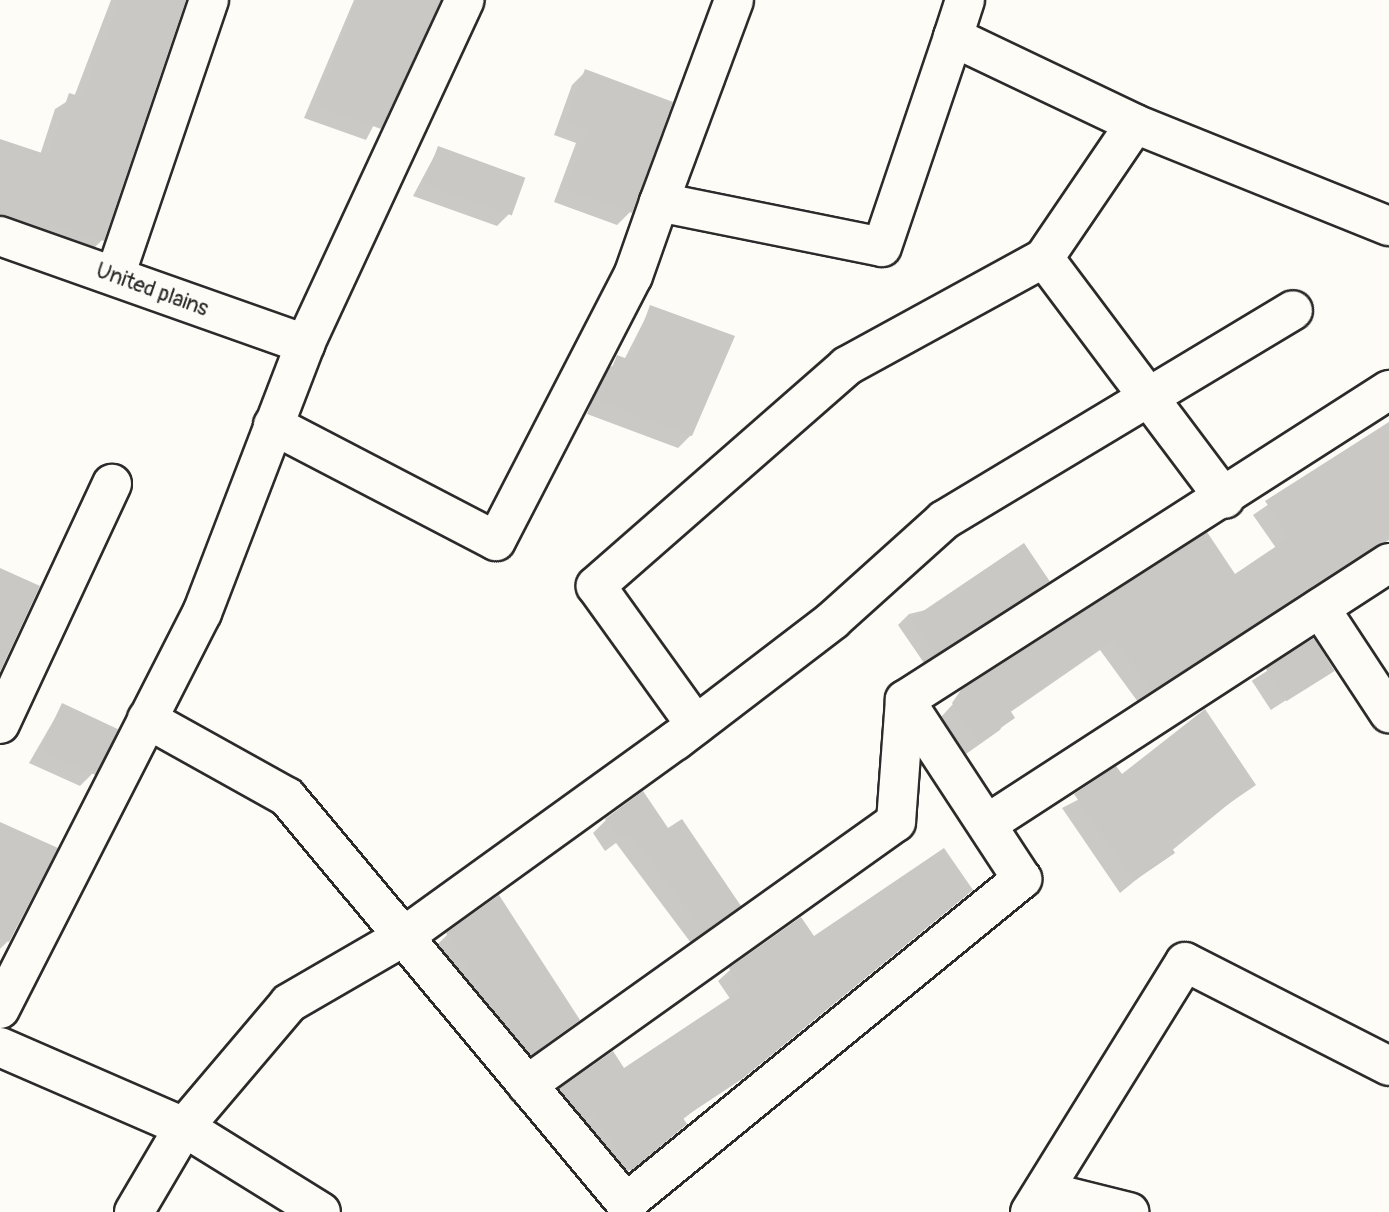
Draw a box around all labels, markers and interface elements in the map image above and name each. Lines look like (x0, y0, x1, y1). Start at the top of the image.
street label: United plains (92, 257, 212, 323)

